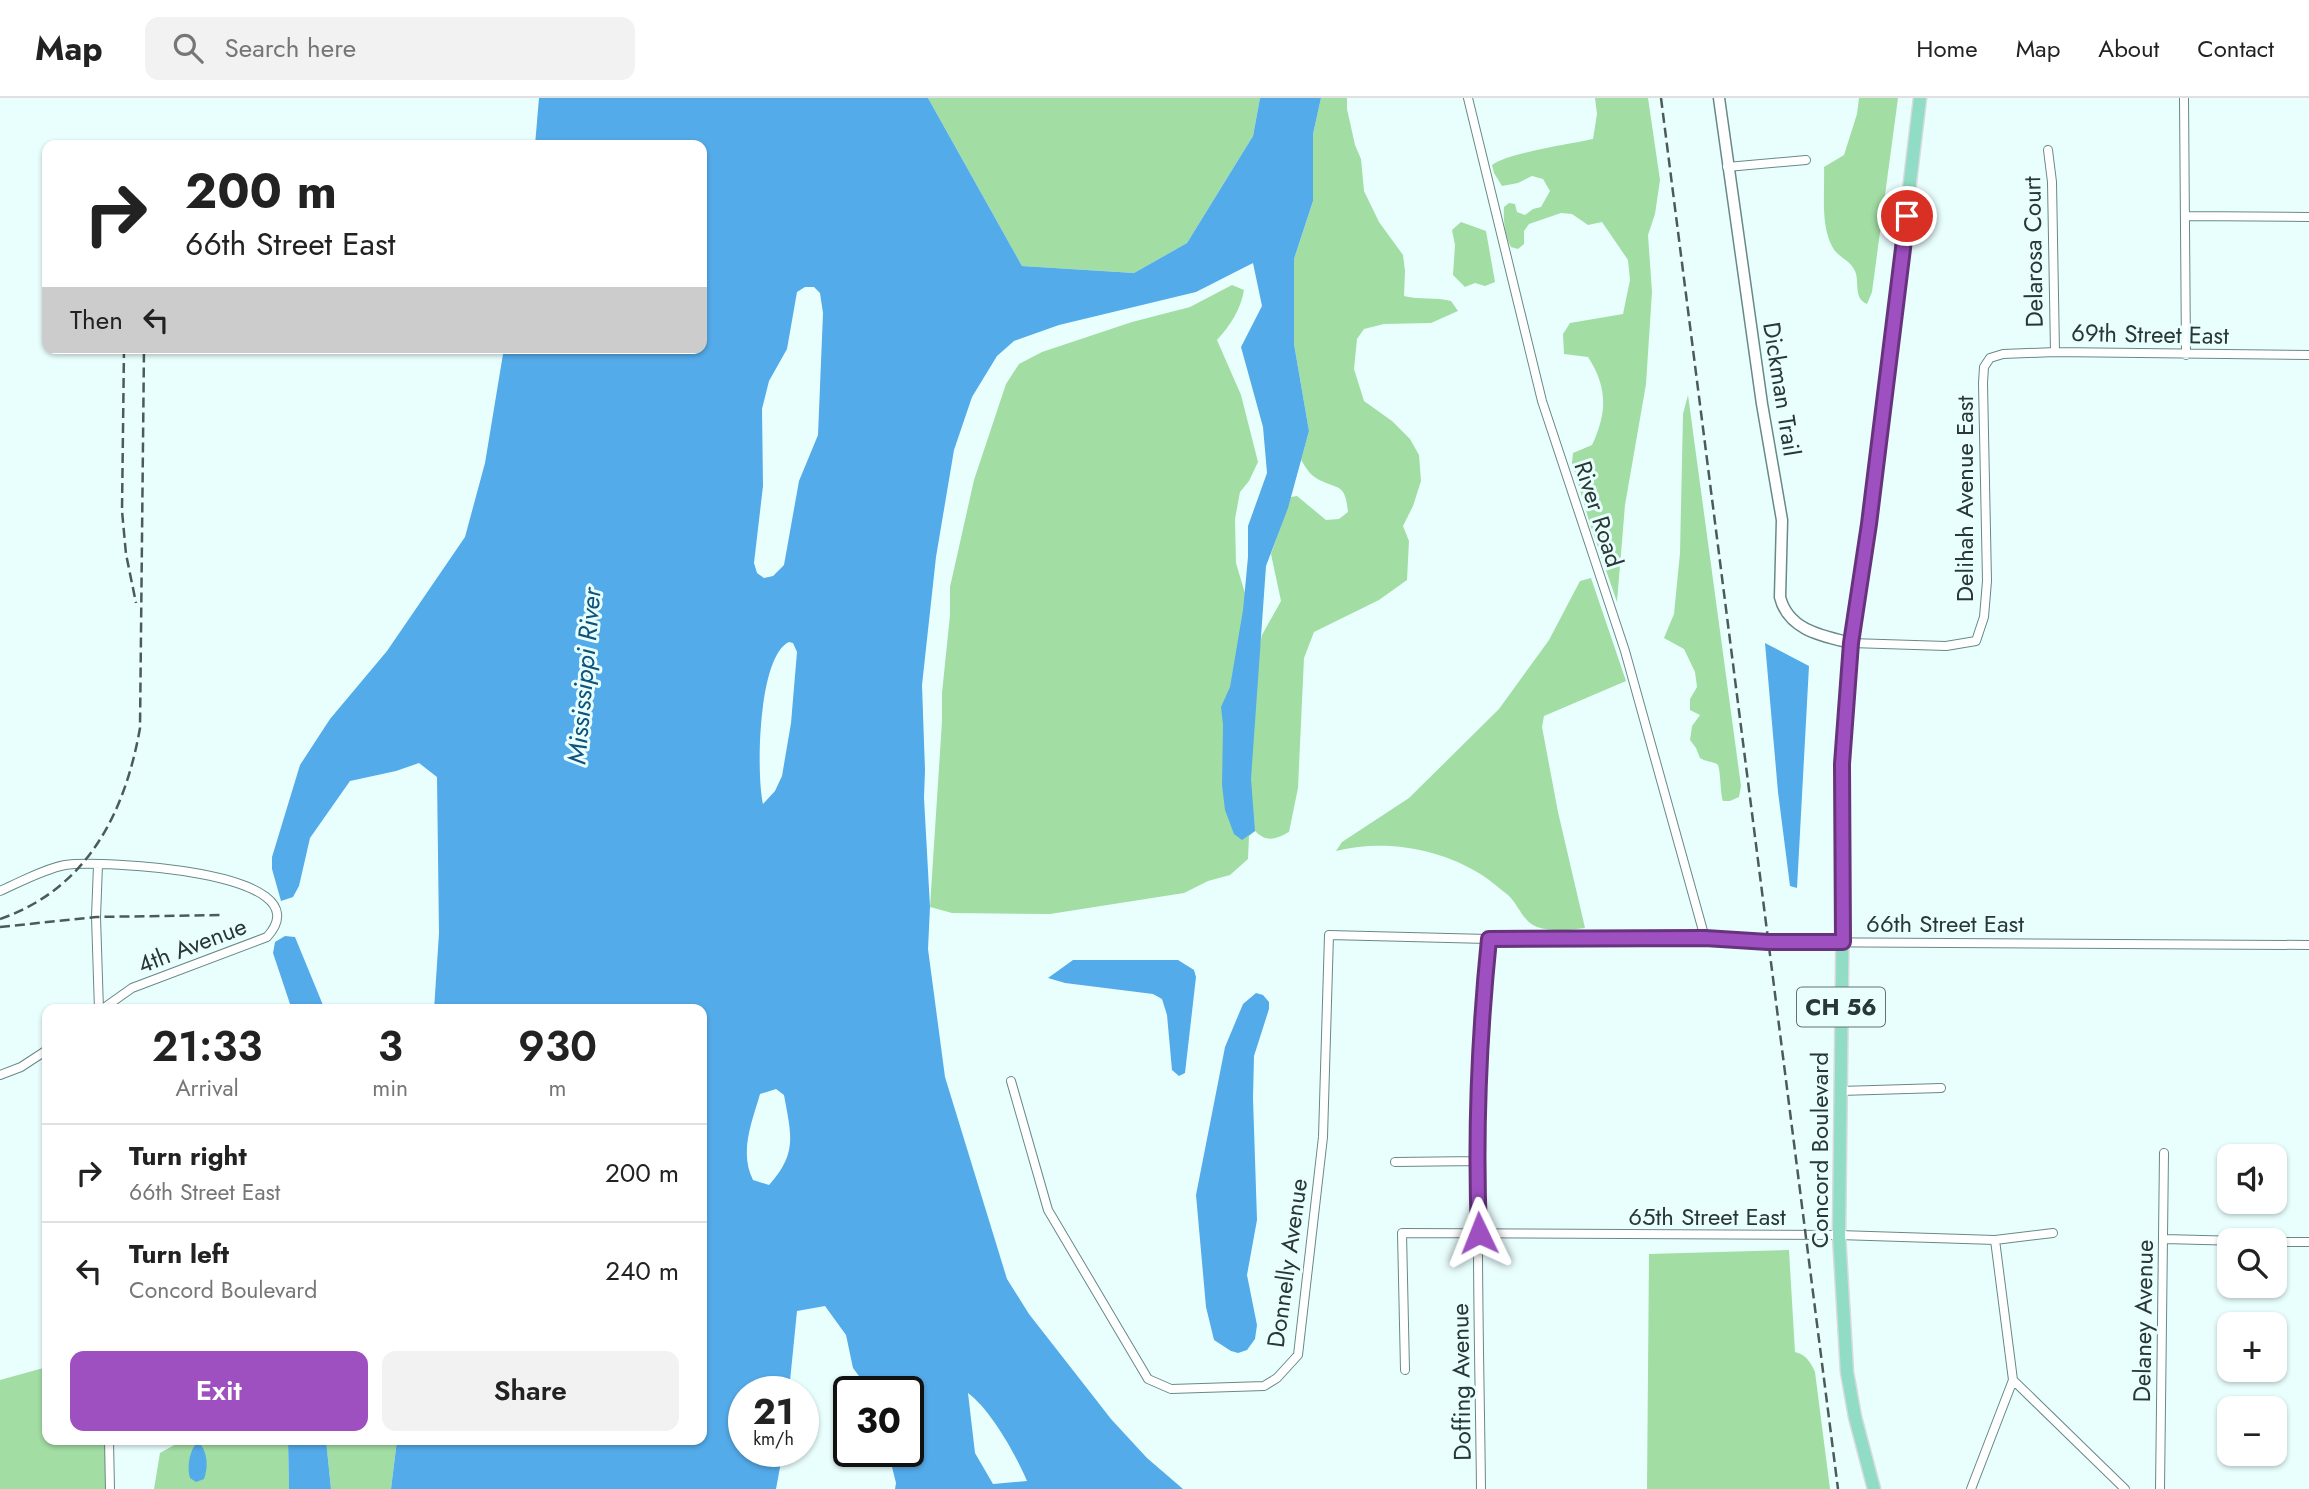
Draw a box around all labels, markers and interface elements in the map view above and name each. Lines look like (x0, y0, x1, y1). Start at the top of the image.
search box (145, 17, 635, 80)
text: Map (35, 25, 103, 72)
icon: search (169, 29, 207, 67)
text: Search here (225, 29, 356, 67)
text: Home (1916, 31, 1978, 66)
text: Map (2016, 31, 2060, 66)
text: About (2098, 31, 2159, 66)
text: Contact (2197, 31, 2274, 66)
text: 200 m (185, 156, 337, 226)
icon: right (70, 168, 161, 259)
street label: Delarosa Court (2014, 176, 2052, 328)
pin (1877, 186, 1937, 246)
icon: arrive (1888, 197, 1926, 235)
text: 66th Street East (185, 221, 395, 267)
text: Then (70, 301, 123, 339)
icon: left (137, 301, 175, 339)
street label: 69th Street East (2071, 315, 2229, 353)
street label: Dickman Trail (1754, 319, 1810, 459)
street label: Delihah Avenue East (1947, 396, 1982, 602)
street label: River Road (1565, 457, 1633, 571)
water label: Mississippi River (557, 585, 611, 766)
street label: 66th Street East (1866, 906, 2024, 941)
street label: 4th Avenue (132, 908, 252, 982)
road number: CH 56 (1797, 988, 1885, 1026)
text: 21:33 (152, 1016, 262, 1077)
text: 3 (378, 1016, 403, 1077)
text: 930 (518, 1016, 597, 1077)
street label: Concord Boulevard (1802, 1052, 1837, 1248)
text: Arrival (175, 1071, 239, 1105)
text: min (372, 1071, 408, 1105)
text: m (549, 1071, 567, 1105)
text: Turn right (129, 1137, 247, 1175)
map controls (2217, 1144, 2287, 1466)
button: sound (2217, 1144, 2287, 1214)
icon: right (70, 1154, 108, 1192)
text: 200 m (605, 1154, 679, 1192)
text: 66th Street East (129, 1175, 280, 1209)
street label: Donnelly Avenue (1258, 1176, 1316, 1350)
position arrow (1442, 1196, 1516, 1270)
street label: 65th Street East (1628, 1199, 1786, 1234)
button: search (2217, 1228, 2287, 1298)
text: Turn left (129, 1235, 229, 1273)
street label: Delaney Avenue (2124, 1239, 2162, 1403)
icon: left (70, 1252, 108, 1290)
text: 240 m (605, 1252, 679, 1290)
text: Concord Boulevard (129, 1273, 317, 1307)
street label: Doffing Avenue (1442, 1303, 1480, 1461)
button: + (2217, 1312, 2287, 1382)
button: Exit (70, 1351, 368, 1431)
button: Share (382, 1351, 679, 1431)
speed limit sign: 30 (833, 1376, 924, 1467)
text: 21 (753, 1387, 794, 1437)
button: − (2217, 1396, 2287, 1466)
text: km/h (753, 1426, 794, 1452)

